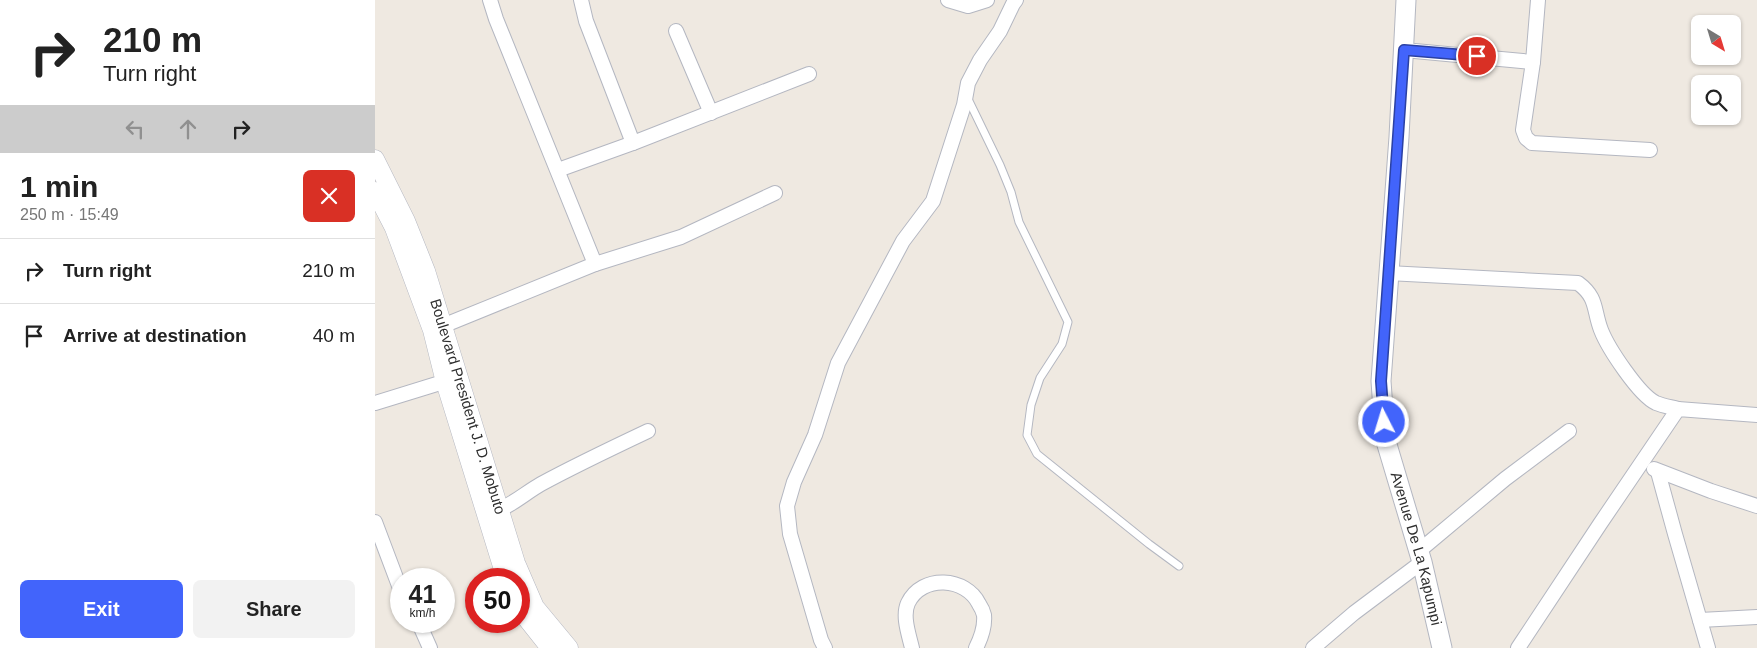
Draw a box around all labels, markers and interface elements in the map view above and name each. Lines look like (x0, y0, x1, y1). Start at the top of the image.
north arrow (1691, 15, 1741, 65)
map controls (1691, 15, 1741, 125)
icon: right (20, 20, 85, 85)
text: 210 m (103, 20, 202, 59)
pin (1456, 35, 1498, 77)
icon: arrive (1463, 42, 1491, 70)
text: Turn right (103, 61, 196, 86)
button: search (1691, 75, 1741, 125)
icon: left (121, 115, 149, 143)
icon: ahead (174, 115, 202, 143)
icon: right (227, 115, 255, 143)
text: 1 min (20, 170, 98, 203)
button: close (303, 170, 355, 222)
text: 250 m · 15:49 (20, 206, 119, 223)
icon: right (20, 257, 48, 285)
text: Turn right (63, 260, 151, 281)
text: 210 m (302, 260, 355, 281)
street label: Boulevard President J. D. Mobuto (427, 297, 509, 516)
icon: arrive (20, 322, 48, 350)
text: Arrive at destination (63, 325, 247, 346)
text: 40 m (313, 325, 355, 346)
position arrow (1357, 395, 1409, 447)
street label: Avenue De La Kapumpi (1388, 470, 1445, 627)
speed limit sign: 50 (465, 568, 530, 633)
button: Exit (20, 580, 183, 638)
button: Share (193, 580, 355, 638)
text: 41 (409, 580, 436, 608)
text: km/h (409, 606, 436, 620)

